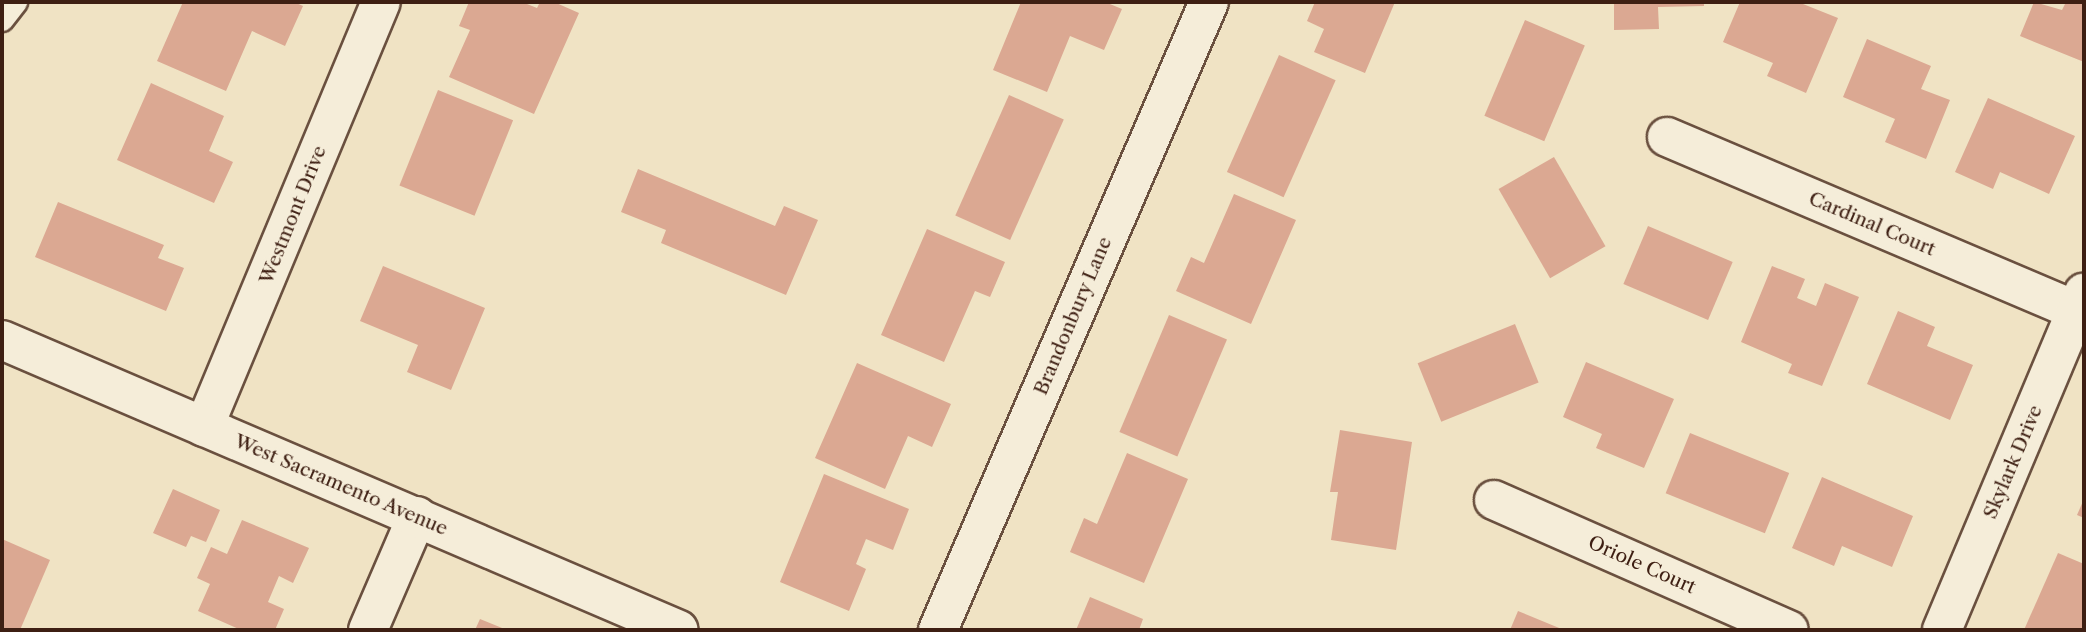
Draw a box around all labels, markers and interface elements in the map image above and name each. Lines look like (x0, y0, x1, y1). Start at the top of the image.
street label: Westmont Drive (255, 143, 331, 287)
street label: Cardinal Court (1805, 187, 1939, 261)
street label: Brandonbury Lane (1029, 233, 1117, 399)
street label: Skylark Drive (1979, 402, 2047, 522)
street label: West Sacramento Avenue (231, 430, 451, 540)
street label: Oriole Court (1585, 531, 1699, 599)

